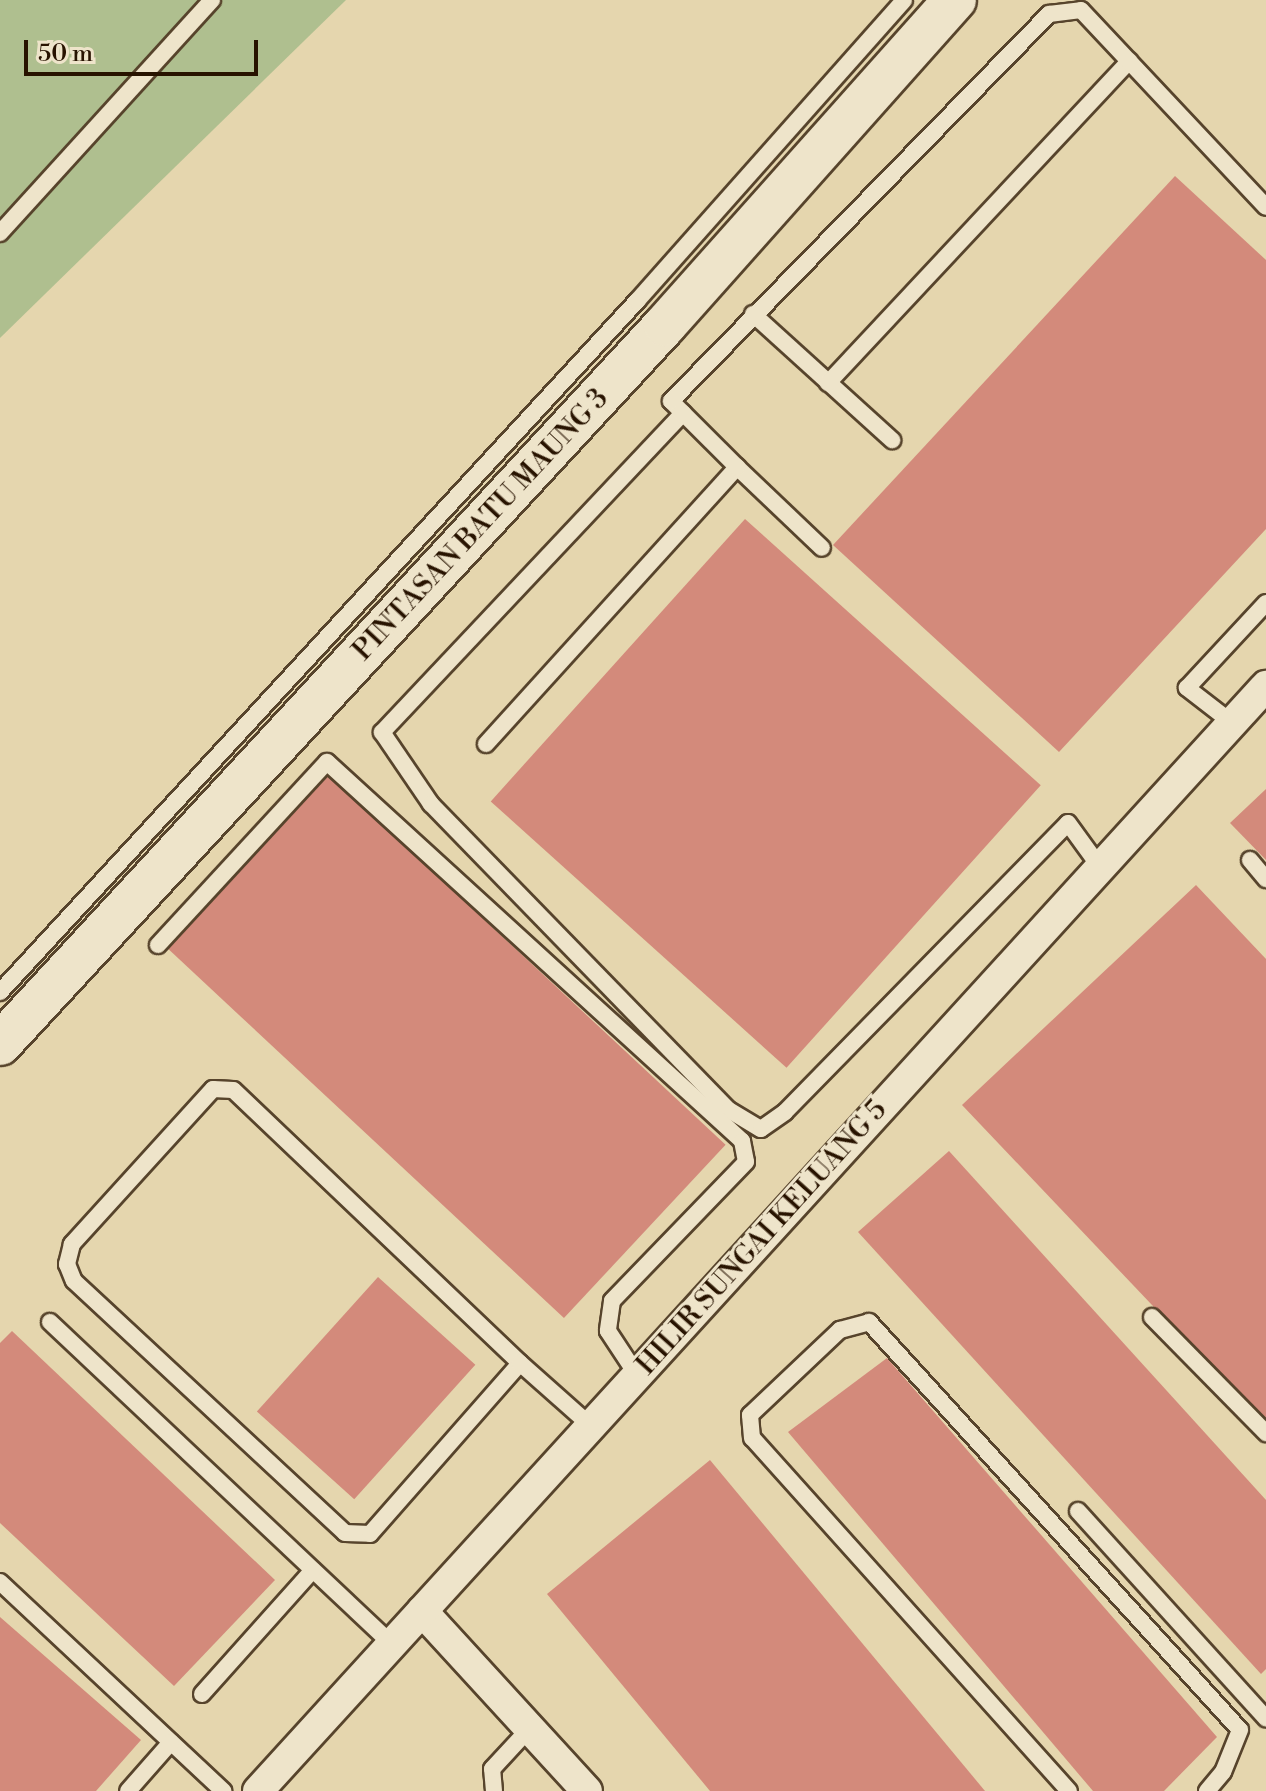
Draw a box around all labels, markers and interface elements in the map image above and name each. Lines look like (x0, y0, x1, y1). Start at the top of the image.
scale bar (28, 24, 262, 74)
text: 50 m (38, 39, 93, 69)
street label: PINTASAN BATU MAUNG 3 (346, 382, 616, 668)
street label: HILIR SUNGAI KELUANG 5 (630, 1094, 894, 1382)

